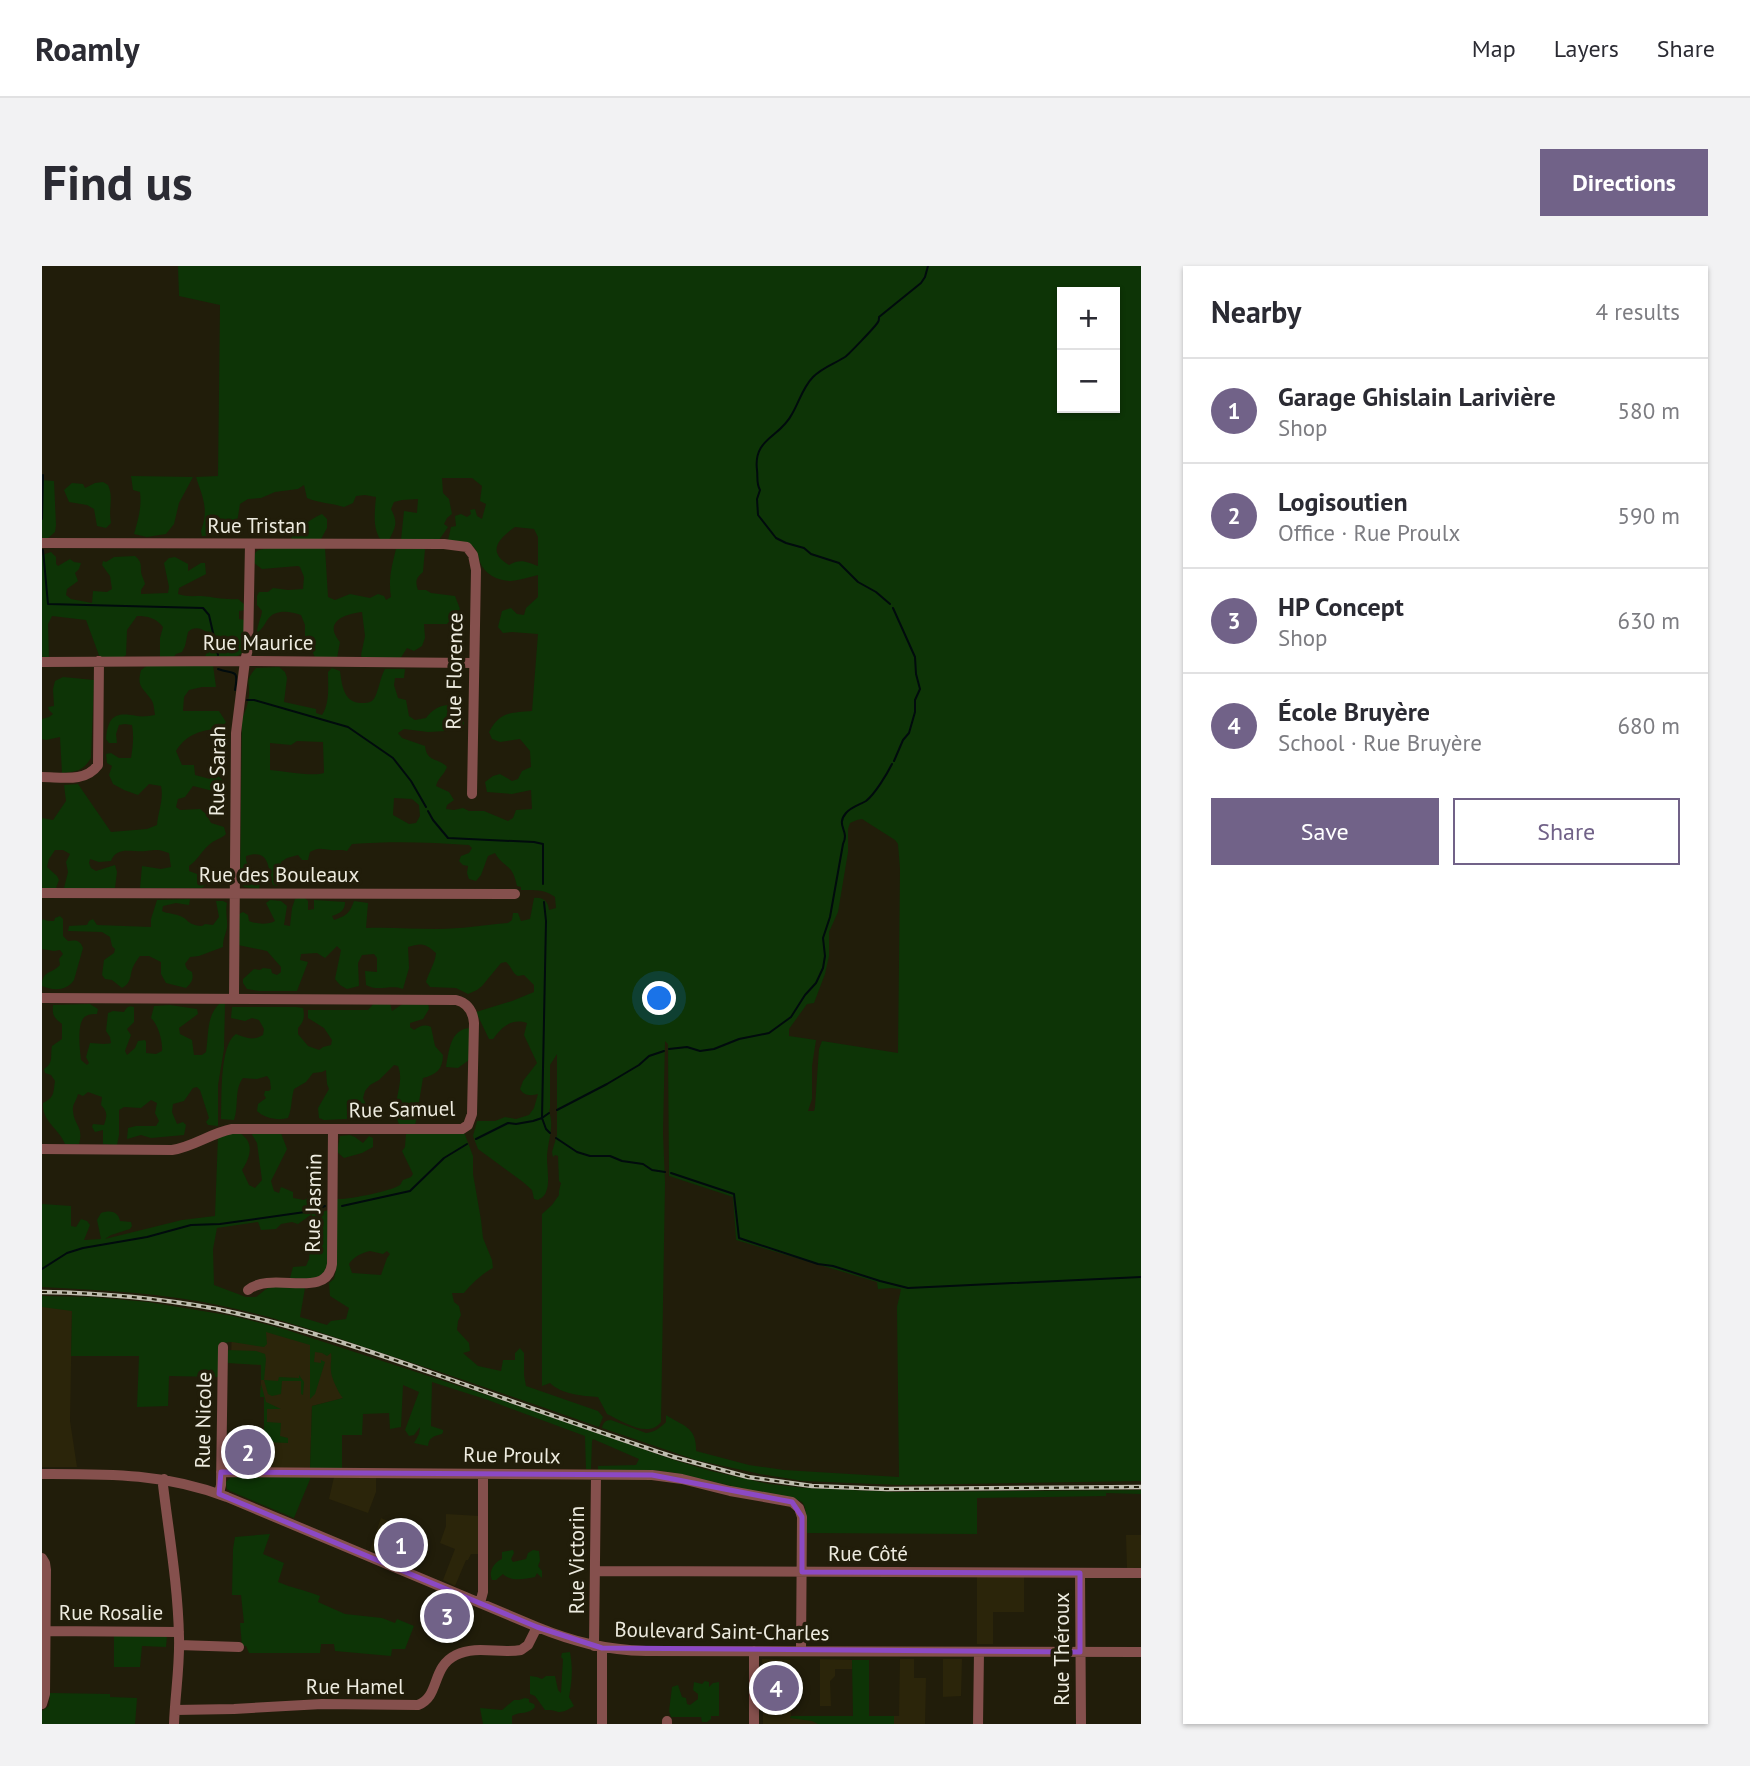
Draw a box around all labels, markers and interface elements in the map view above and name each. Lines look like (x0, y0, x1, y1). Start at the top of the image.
text: Roamly (35, 27, 139, 70)
text: Map (1472, 33, 1516, 64)
text: Layers (1554, 33, 1619, 64)
text: Share (1657, 33, 1715, 64)
button: Directions (1540, 149, 1708, 216)
text: Find us (42, 150, 193, 214)
map controls (1057, 287, 1120, 413)
button: + (1057, 287, 1120, 350)
text: Nearby (1211, 292, 1301, 331)
text: 4 results (1596, 297, 1680, 326)
button: − (1057, 350, 1120, 413)
text: Garage Ghislain Larivière (1278, 380, 1556, 413)
text: 1 (1227, 396, 1241, 425)
text: 580 m (1618, 396, 1680, 425)
text: Shop (1278, 413, 1328, 442)
text: Logisoutien (1278, 485, 1408, 518)
text: 2 (1227, 501, 1241, 530)
text: 590 m (1618, 501, 1680, 530)
street label: Rue Tristan (207, 512, 307, 539)
text: Office · Rue Proulx (1278, 518, 1460, 547)
text: HP Concept (1278, 590, 1404, 623)
text: 3 (1227, 606, 1241, 635)
text: 630 m (1618, 606, 1680, 635)
street label: Rue Florence (439, 612, 469, 730)
text: Shop (1278, 623, 1328, 652)
street label: Rue Maurice (203, 629, 313, 656)
text: École Bruyère (1278, 695, 1430, 728)
text: 4 (1227, 711, 1241, 740)
text: 680 m (1618, 711, 1680, 740)
street label: Rue Sarah (203, 726, 231, 816)
text: School · Rue Bruyère (1278, 728, 1482, 757)
button: Save (1211, 798, 1439, 865)
button: Share (1453, 798, 1680, 865)
street label: Rue des Bouleaux (199, 861, 359, 888)
your location (642, 981, 676, 1015)
street label: Rue Samuel (348, 1095, 456, 1123)
street label: Rue Jasmin (299, 1153, 327, 1253)
street label: Rue Nicole (189, 1371, 217, 1469)
pin: 2 (225, 1426, 271, 1478)
street label: Rue Proulx (463, 1441, 561, 1469)
street label: Rue Victorin (563, 1506, 590, 1614)
pin: 1 (378, 1519, 424, 1571)
street label: Rue Côté (828, 1540, 908, 1567)
pin: 3 (424, 1590, 470, 1642)
street label: Rue Théroux (1048, 1592, 1075, 1706)
street label: Rue Rosalie (59, 1599, 163, 1626)
street label: Boulevard Saint-Charles (614, 1616, 830, 1646)
pin: 4 (753, 1662, 799, 1714)
street label: Rue Hamel (306, 1673, 404, 1700)

